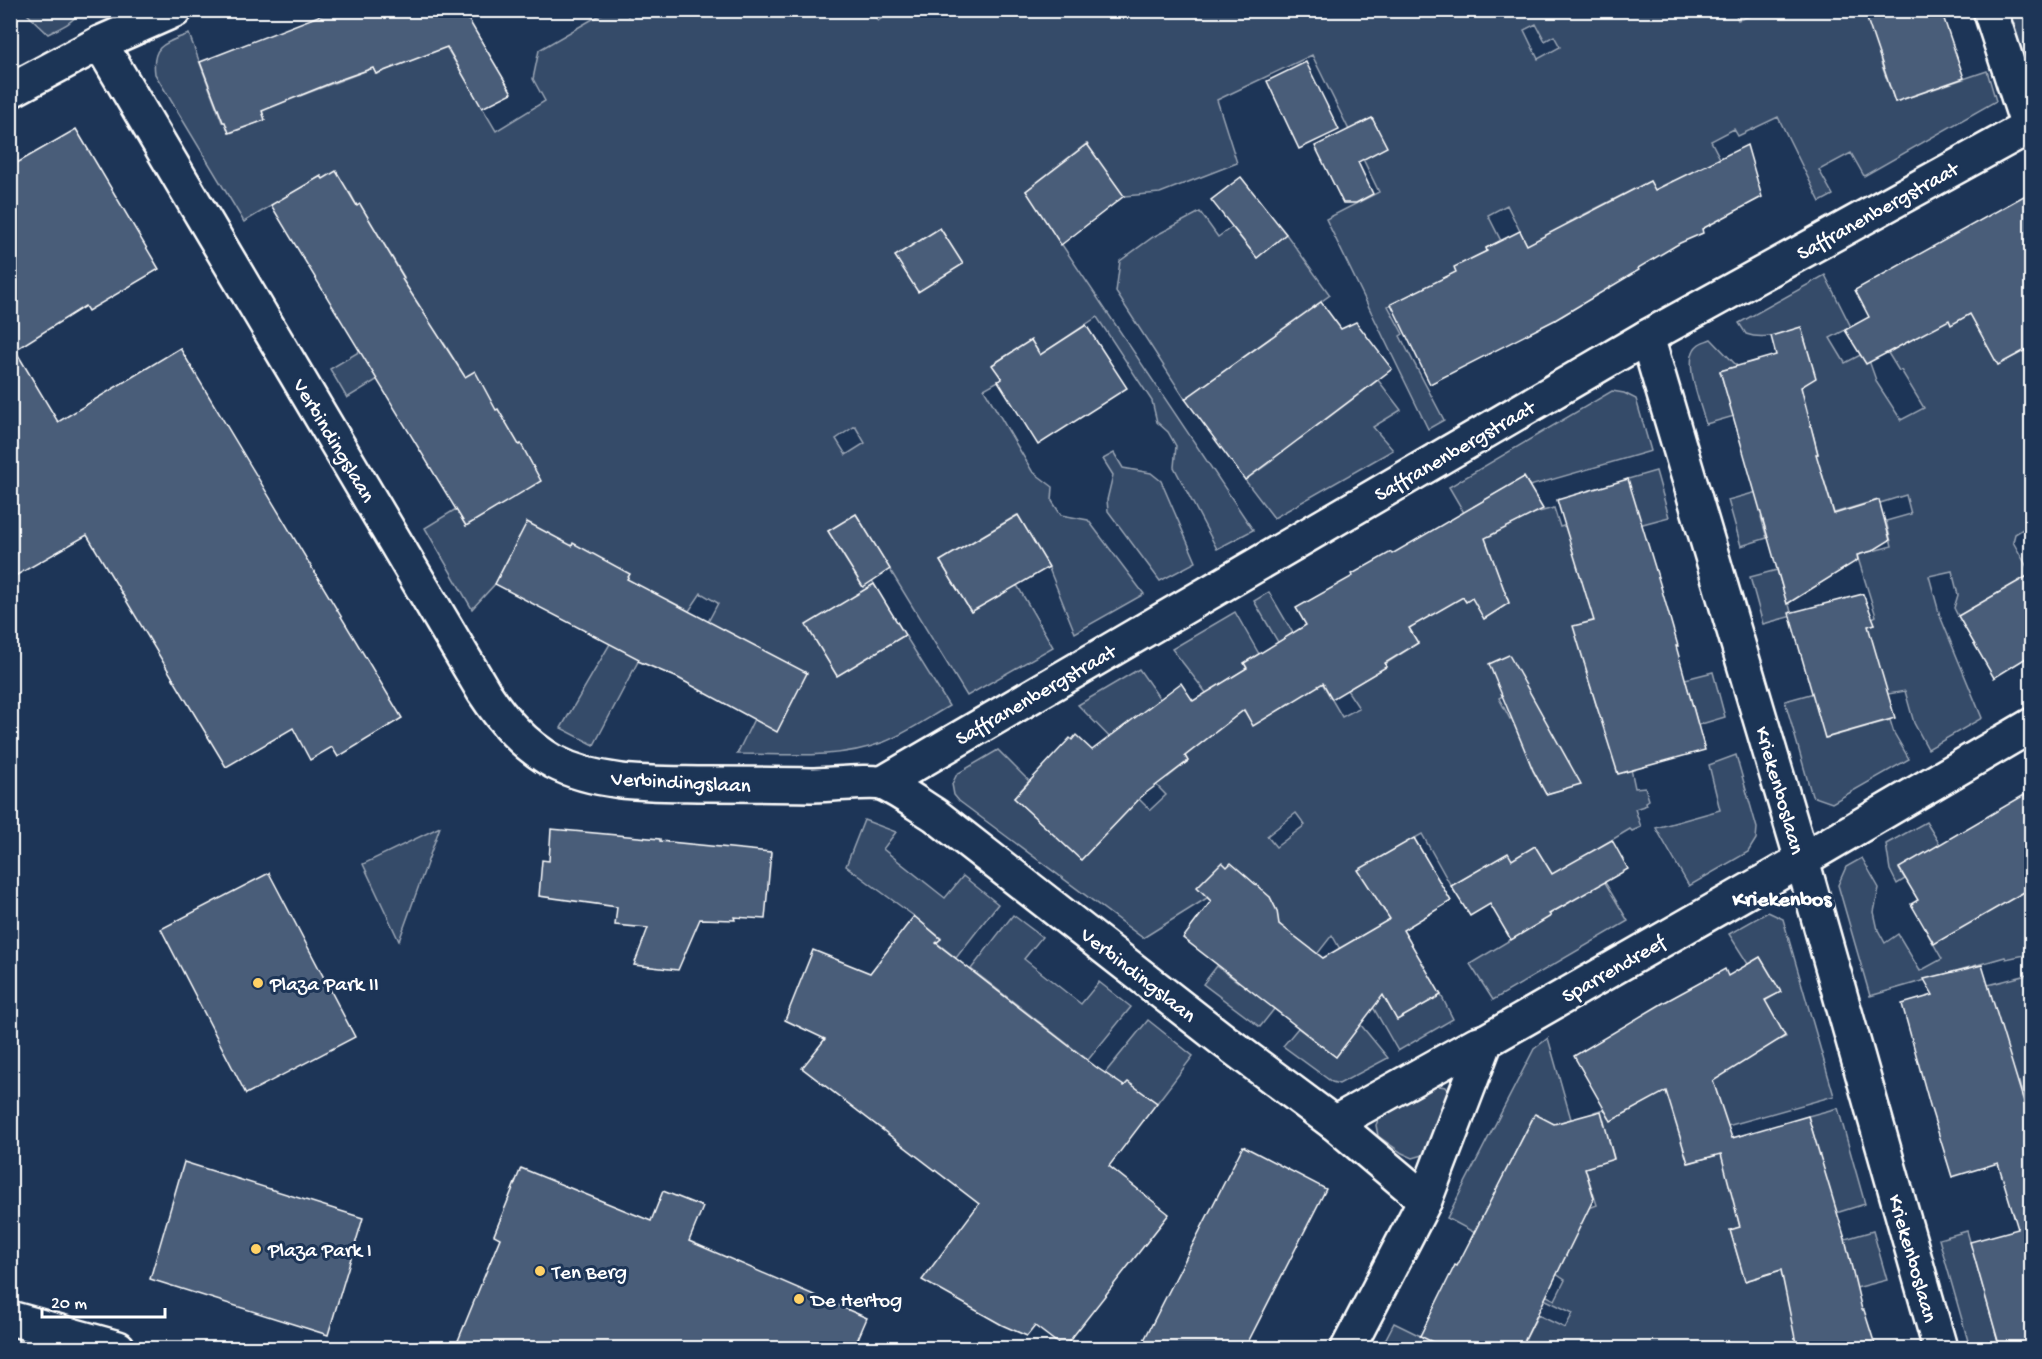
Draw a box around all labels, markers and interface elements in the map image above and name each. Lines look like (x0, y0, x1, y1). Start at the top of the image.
street label: Saffranenbergstraat (1793, 157, 1966, 268)
street label: Verbindingslaan (285, 375, 379, 508)
street label: Saffranenbergstraat (1371, 396, 1543, 509)
street label: Saffranenbergstraat (952, 640, 1124, 753)
street label: Kriekenboslaan (1747, 724, 1808, 858)
street label: Verbindingslaan (609, 768, 751, 801)
district label: Kriekenbos (1732, 888, 1833, 914)
street label: Verbindingslaan (1073, 923, 1200, 1030)
street label: Sparrendreef (1559, 931, 1672, 1011)
place label: Plaza Park II (269, 974, 379, 999)
marker: Plaza Park II (251, 976, 265, 990)
street label: Kriekenboslaan (1880, 1192, 1941, 1326)
place label: Plaza Park I (267, 1240, 372, 1265)
marker: Plaza Park I (249, 1242, 263, 1256)
place label: Ten Berg (551, 1262, 627, 1287)
marker: Ten Berg (533, 1264, 547, 1278)
scale bar (42, 1281, 165, 1319)
place label: De Hertog (809, 1290, 902, 1315)
marker: De Hertog (792, 1292, 806, 1306)
text: 20 m (51, 1294, 87, 1315)

